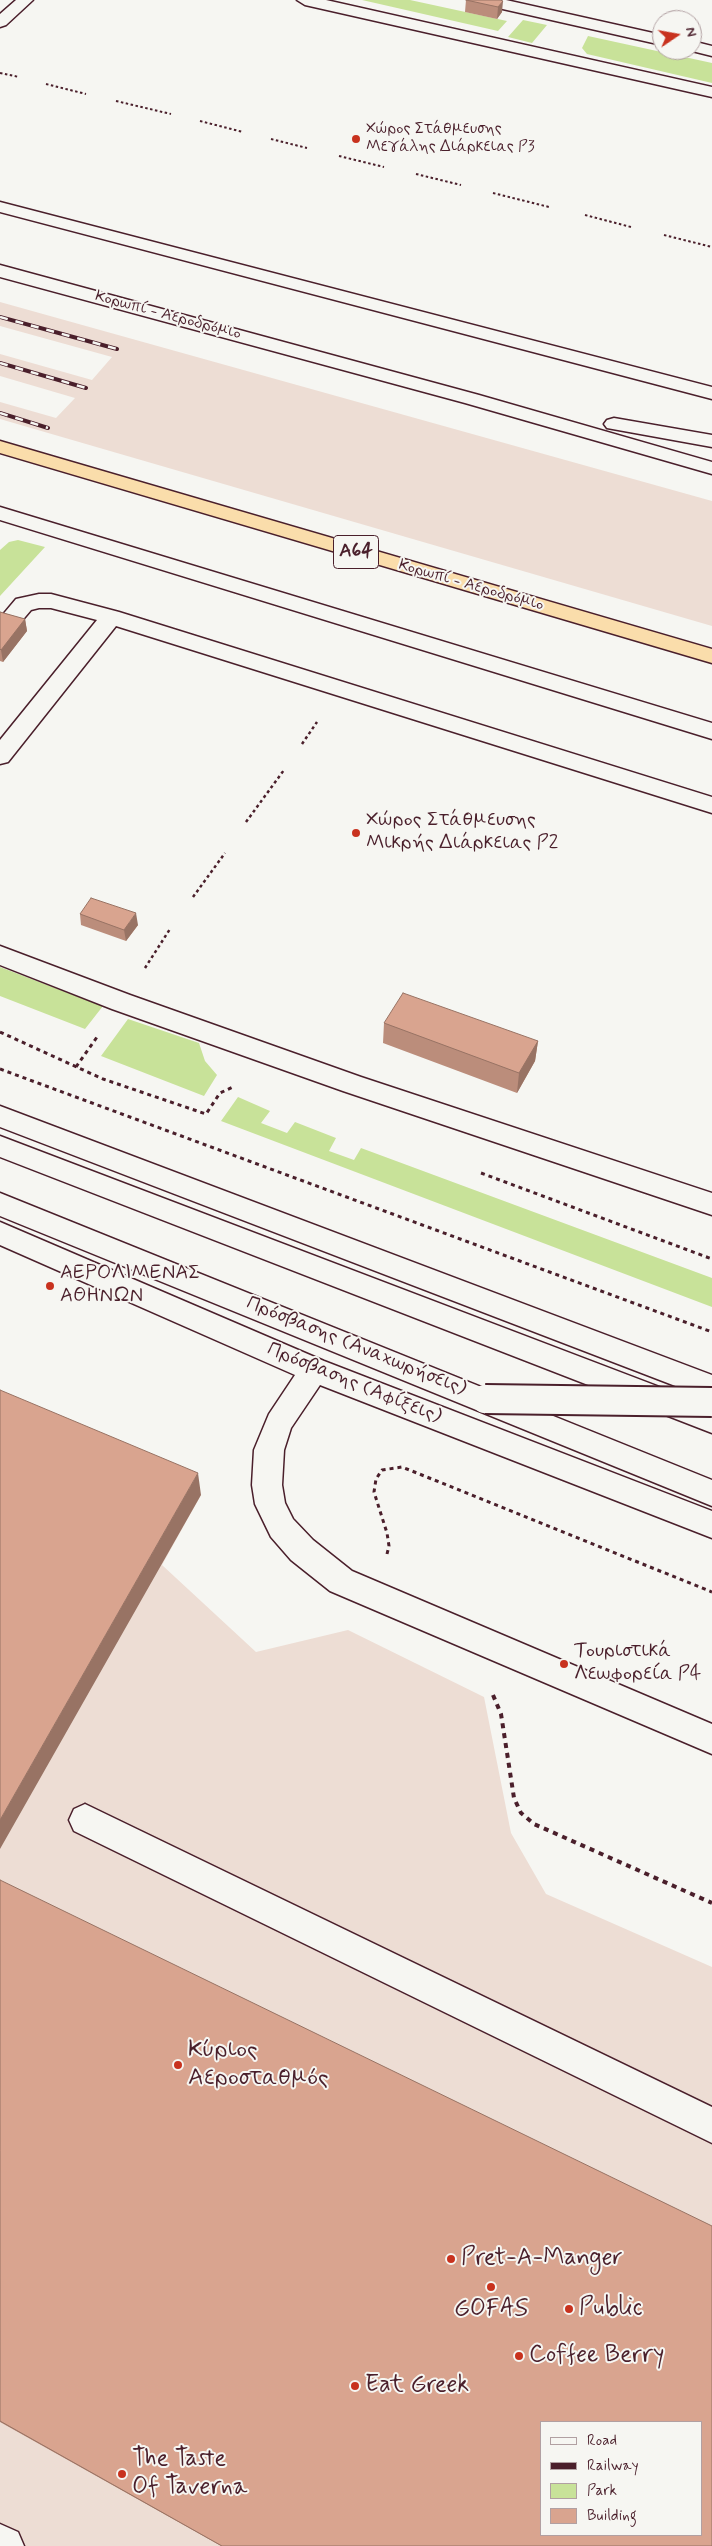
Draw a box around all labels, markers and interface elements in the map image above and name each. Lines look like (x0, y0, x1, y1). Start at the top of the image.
north arrow (652, 10, 702, 60)
text: N (681, 26, 700, 39)
place label: Χώρος Στάθμευσης Μεγάλης Διάρκειας P3 (366, 120, 535, 158)
marker: Χώρος Στάθμευσης Μεγάλης Διάρκειας P3 (350, 133, 362, 145)
street label: Κορωπί - Αεροδρόμιο (93, 287, 243, 345)
road number: Α64 (334, 536, 378, 568)
street label: Κορωπί - Αεροδρόμιο (396, 556, 546, 616)
place label: Χώρος Στάθμευσης Μικρής Διάρκειας P2 (366, 809, 558, 856)
marker: Χώρος Στάθμευσης Μικρής Διάρκειας P2 (350, 827, 362, 839)
place label: ΑΕΡΟΛΙΜΕΝΑΣ ΑΘΗΝΩΝ (60, 1262, 200, 1309)
marker: ΑΕΡΟΛΙΜΕΝΑΣ ΑΘΗΝΩΝ (44, 1280, 56, 1292)
street label: Πρόσβασης (Αναχωρήσεις) (243, 1292, 469, 1402)
street label: Πρόσβασης (Αφίξεις) (263, 1338, 445, 1430)
place label: Τουριστικά Λεωφορεία P4 (574, 1640, 701, 1687)
marker: Τουριστικά Λεωφορεία P4 (558, 1658, 570, 1670)
place label: Κύριος Αεροσταθμός (188, 2037, 328, 2093)
marker: Κύριος Αεροσταθμός (172, 2059, 184, 2071)
place label: Pret-A-Manger (461, 2245, 623, 2273)
marker: Pret-A-Manger (445, 2253, 457, 2265)
marker: GOFAS (485, 2281, 497, 2293)
place label: Public (579, 2295, 643, 2323)
place label: GOFAS (454, 2296, 528, 2324)
marker: Public (563, 2303, 575, 2315)
place label: Coffee Berry (529, 2342, 664, 2370)
marker: Coffee Berry (513, 2350, 525, 2362)
place label: Eat Greek (365, 2372, 469, 2400)
marker: Eat Greek (349, 2380, 361, 2392)
legend (540, 2421, 702, 2536)
text: Road (587, 2431, 617, 2451)
place label: The Taste Of Taverna (132, 2446, 247, 2502)
text: Railway (587, 2456, 639, 2476)
marker: The Taste Of Taverna (116, 2468, 128, 2480)
text: Park (587, 2481, 617, 2501)
text: Building (587, 2506, 637, 2526)

